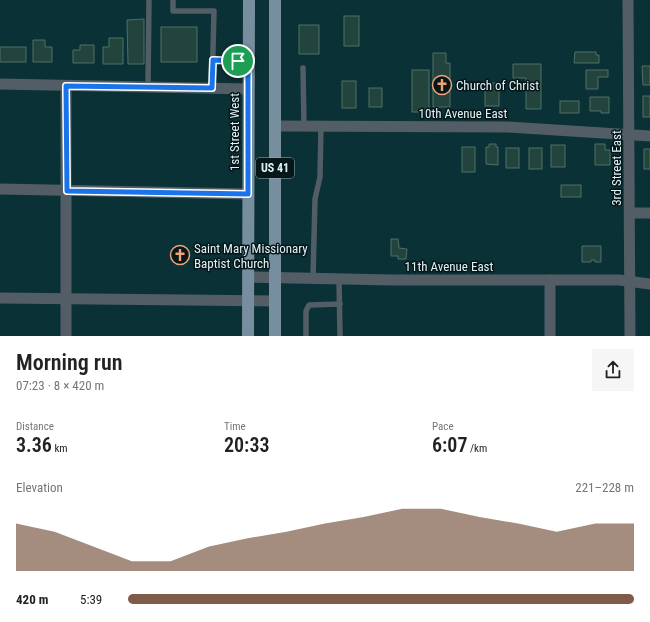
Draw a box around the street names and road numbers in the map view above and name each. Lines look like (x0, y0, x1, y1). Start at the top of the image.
street label: 1st Street West (227, 93, 242, 171)
street label: 10th Avenue East (419, 106, 508, 121)
street label: 3rd Street East (609, 130, 624, 206)
road number: US 41 (256, 158, 294, 178)
street label: 11th Avenue East (405, 259, 494, 274)

